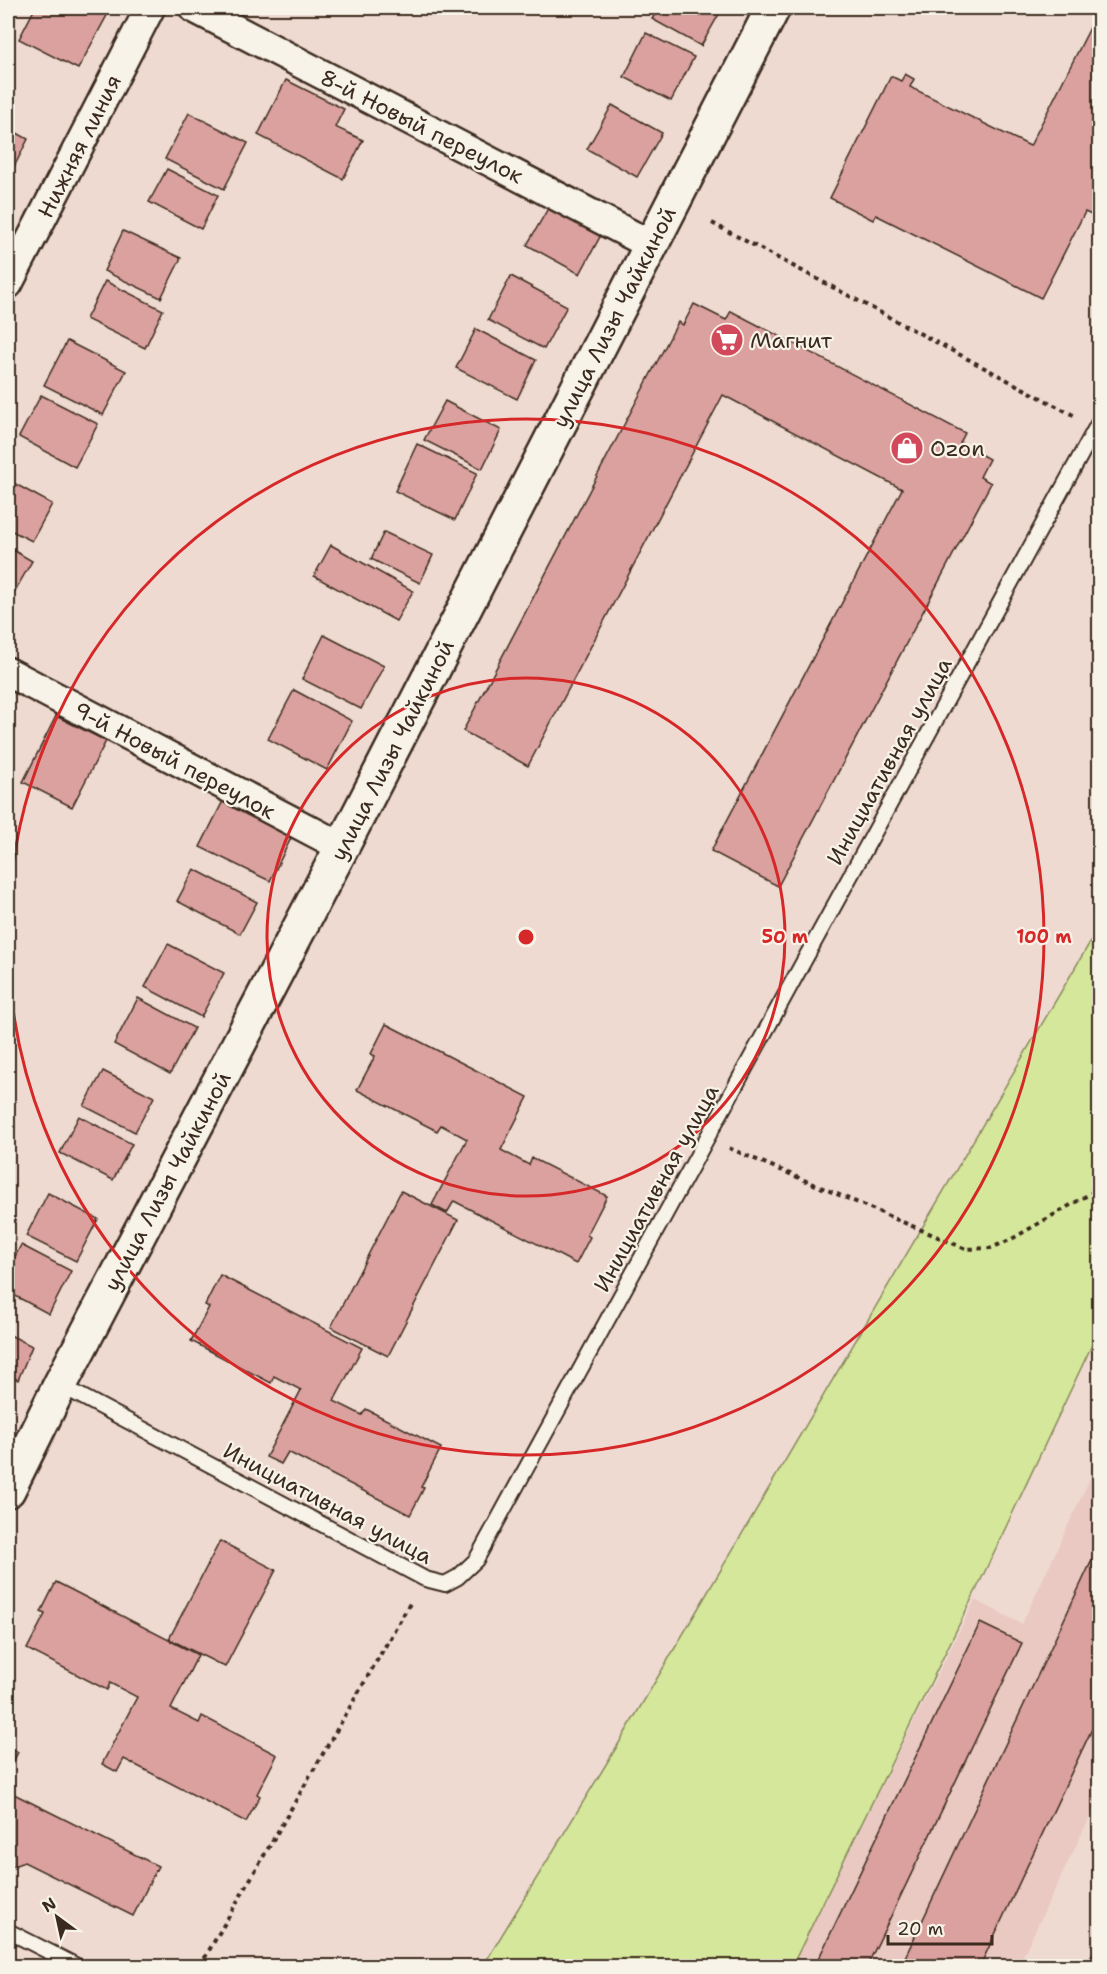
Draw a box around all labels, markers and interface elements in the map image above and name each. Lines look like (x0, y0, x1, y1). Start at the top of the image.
street label: 8-й Новый переулок (315, 63, 528, 190)
street label: Нижняя линия (31, 70, 128, 223)
street label: улица Лизы Чайкиной (546, 202, 683, 433)
supermarket icon: Магнит (709, 322, 745, 358)
place label: Магнит (750, 326, 833, 355)
shop icon: Ozon (889, 430, 925, 466)
place label: Ozon (930, 434, 985, 463)
street label: улица Лизы Чайкиной (324, 635, 461, 866)
street label: Инициативная улица (820, 652, 959, 870)
street label: 9-й Новый переулок (69, 695, 281, 826)
text: 50 m (762, 925, 809, 949)
text: 100 m (1016, 925, 1072, 949)
centre of rings (516, 927, 536, 947)
street label: улица Лизы Чайкиной (97, 1066, 238, 1296)
street label: Инициативная улица (587, 1079, 726, 1297)
street label: Инициативная улица (218, 1436, 438, 1571)
north arrow (27, 1887, 87, 1947)
text: N (38, 1893, 60, 1917)
scale bar (888, 1908, 992, 1946)
text: 20 m (897, 1917, 943, 1941)

